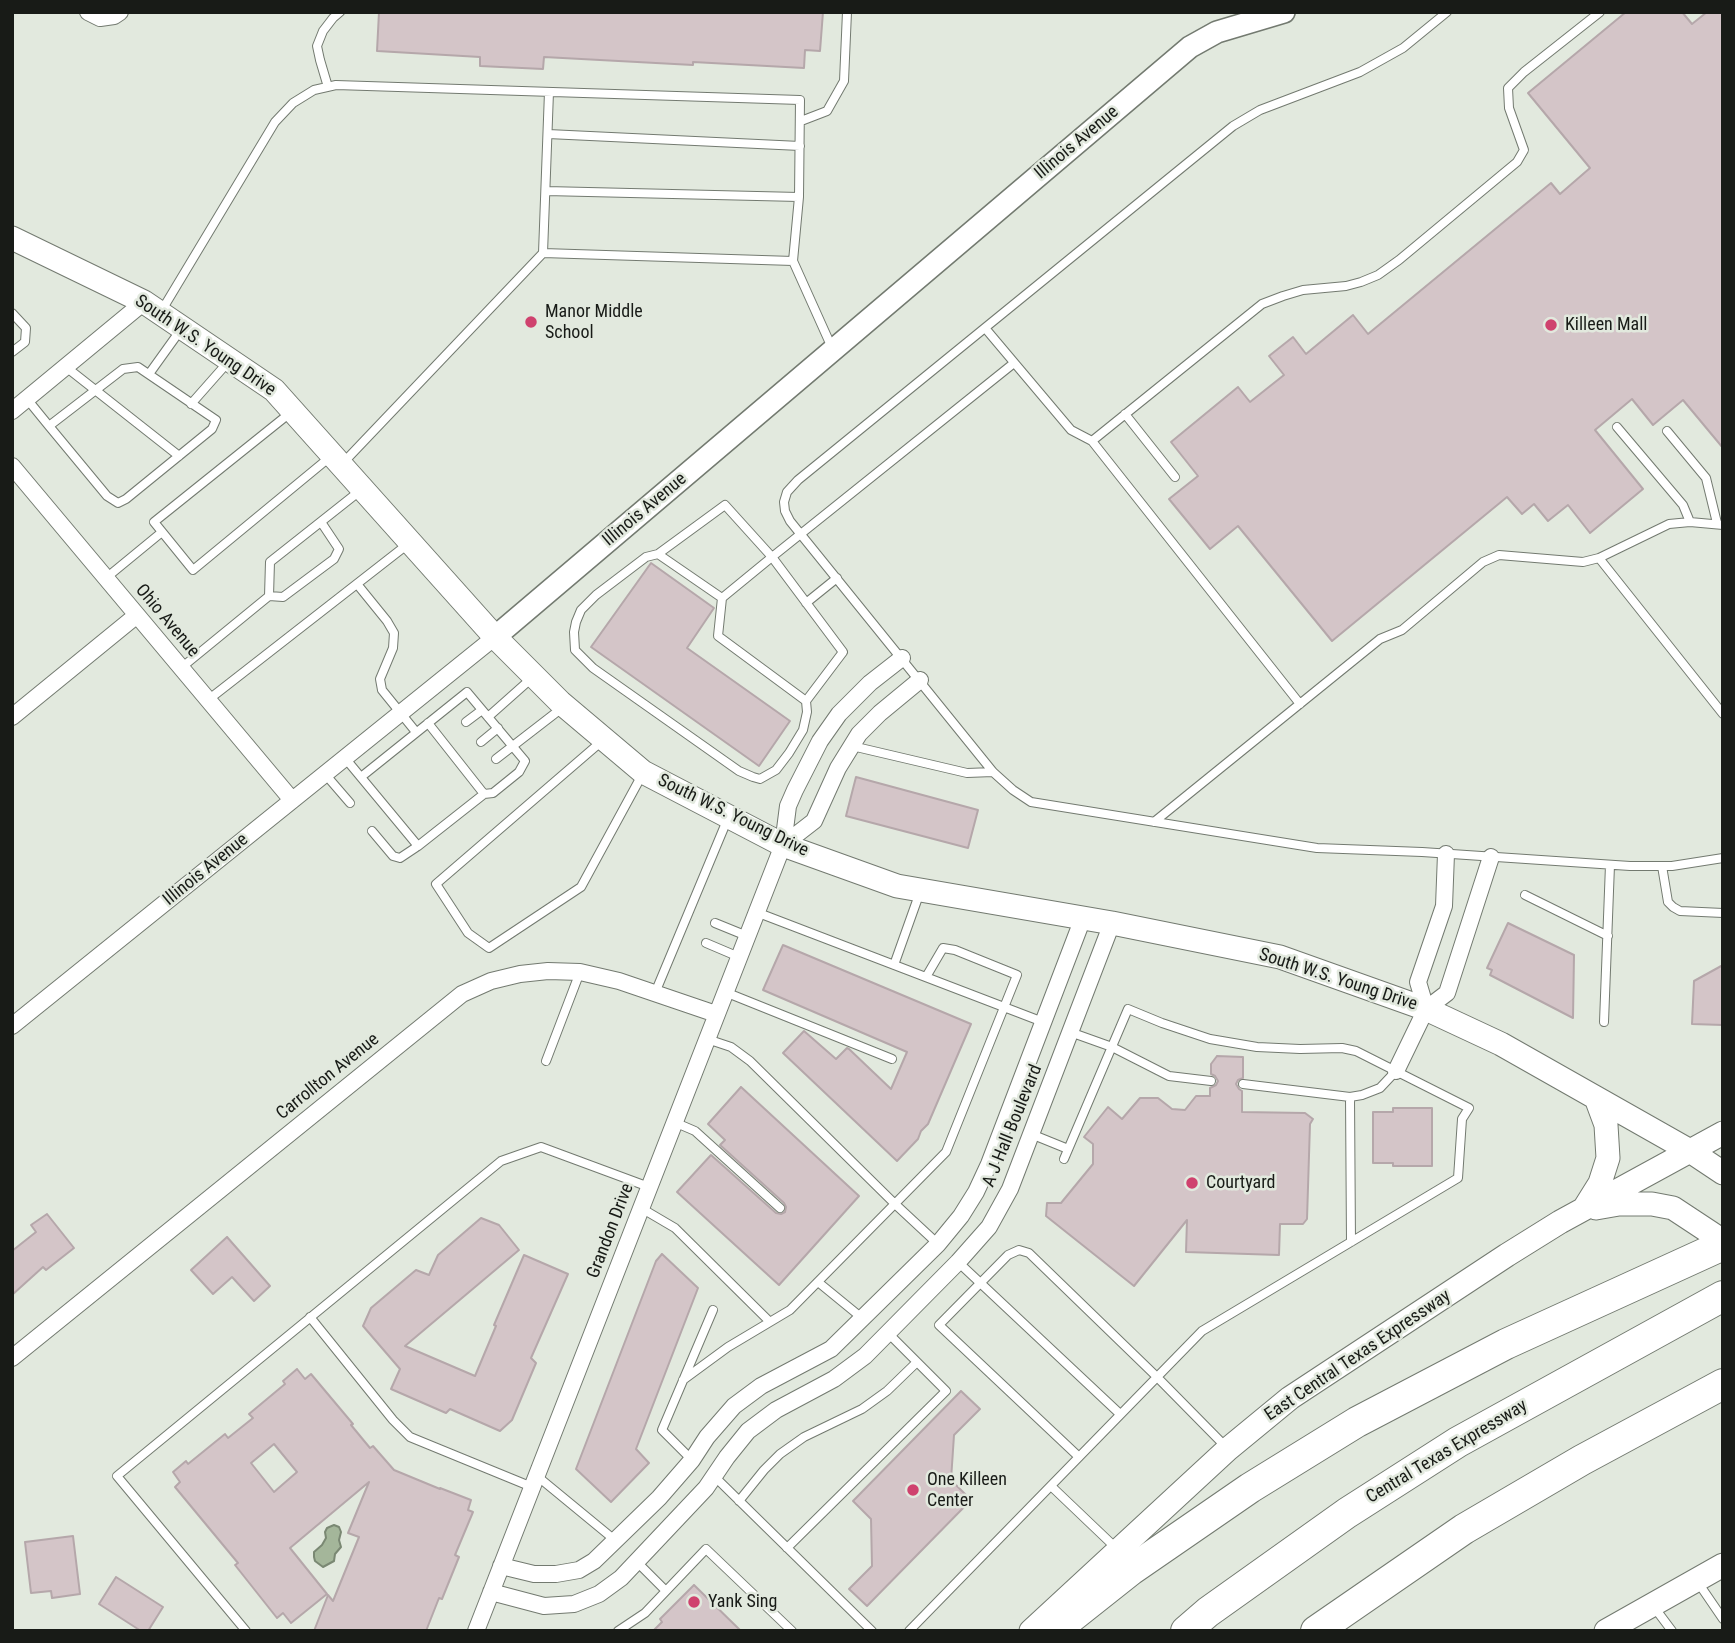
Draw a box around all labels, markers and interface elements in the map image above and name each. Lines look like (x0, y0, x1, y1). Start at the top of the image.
street label: Illinois Avenue (1031, 102, 1123, 184)
street label: South W.S. Young Drive (131, 291, 279, 401)
place label: Manor Middle School (545, 301, 643, 344)
marker: Manor Middle School (523, 314, 539, 330)
place label: Killeen Mall (1565, 314, 1647, 336)
marker: Killeen Mall (1543, 317, 1559, 333)
street label: Illinois Avenue (599, 469, 691, 551)
street label: Ohio Avenue (130, 580, 204, 662)
street label: South W.S. Young Drive (654, 770, 812, 862)
street label: Illinois Avenue (159, 829, 253, 911)
street label: South W.S. Young Drive (1256, 944, 1420, 1016)
street label: Carrollton Avenue (272, 1029, 384, 1125)
street label: A J Hall Boulevard (979, 1062, 1047, 1190)
place label: Courtyard (1206, 1172, 1275, 1194)
marker: Courtyard (1184, 1175, 1200, 1191)
street label: Grandon Drive (583, 1181, 639, 1281)
street label: East Central Texas Expressway (1261, 1286, 1455, 1426)
street label: Central Texas Expressway (1363, 1395, 1531, 1509)
place label: One Killeen Center (927, 1469, 1007, 1512)
marker: One Killeen Center (905, 1482, 921, 1498)
place label: Yank Sing (708, 1591, 777, 1613)
marker: Yank Sing (686, 1594, 702, 1610)

